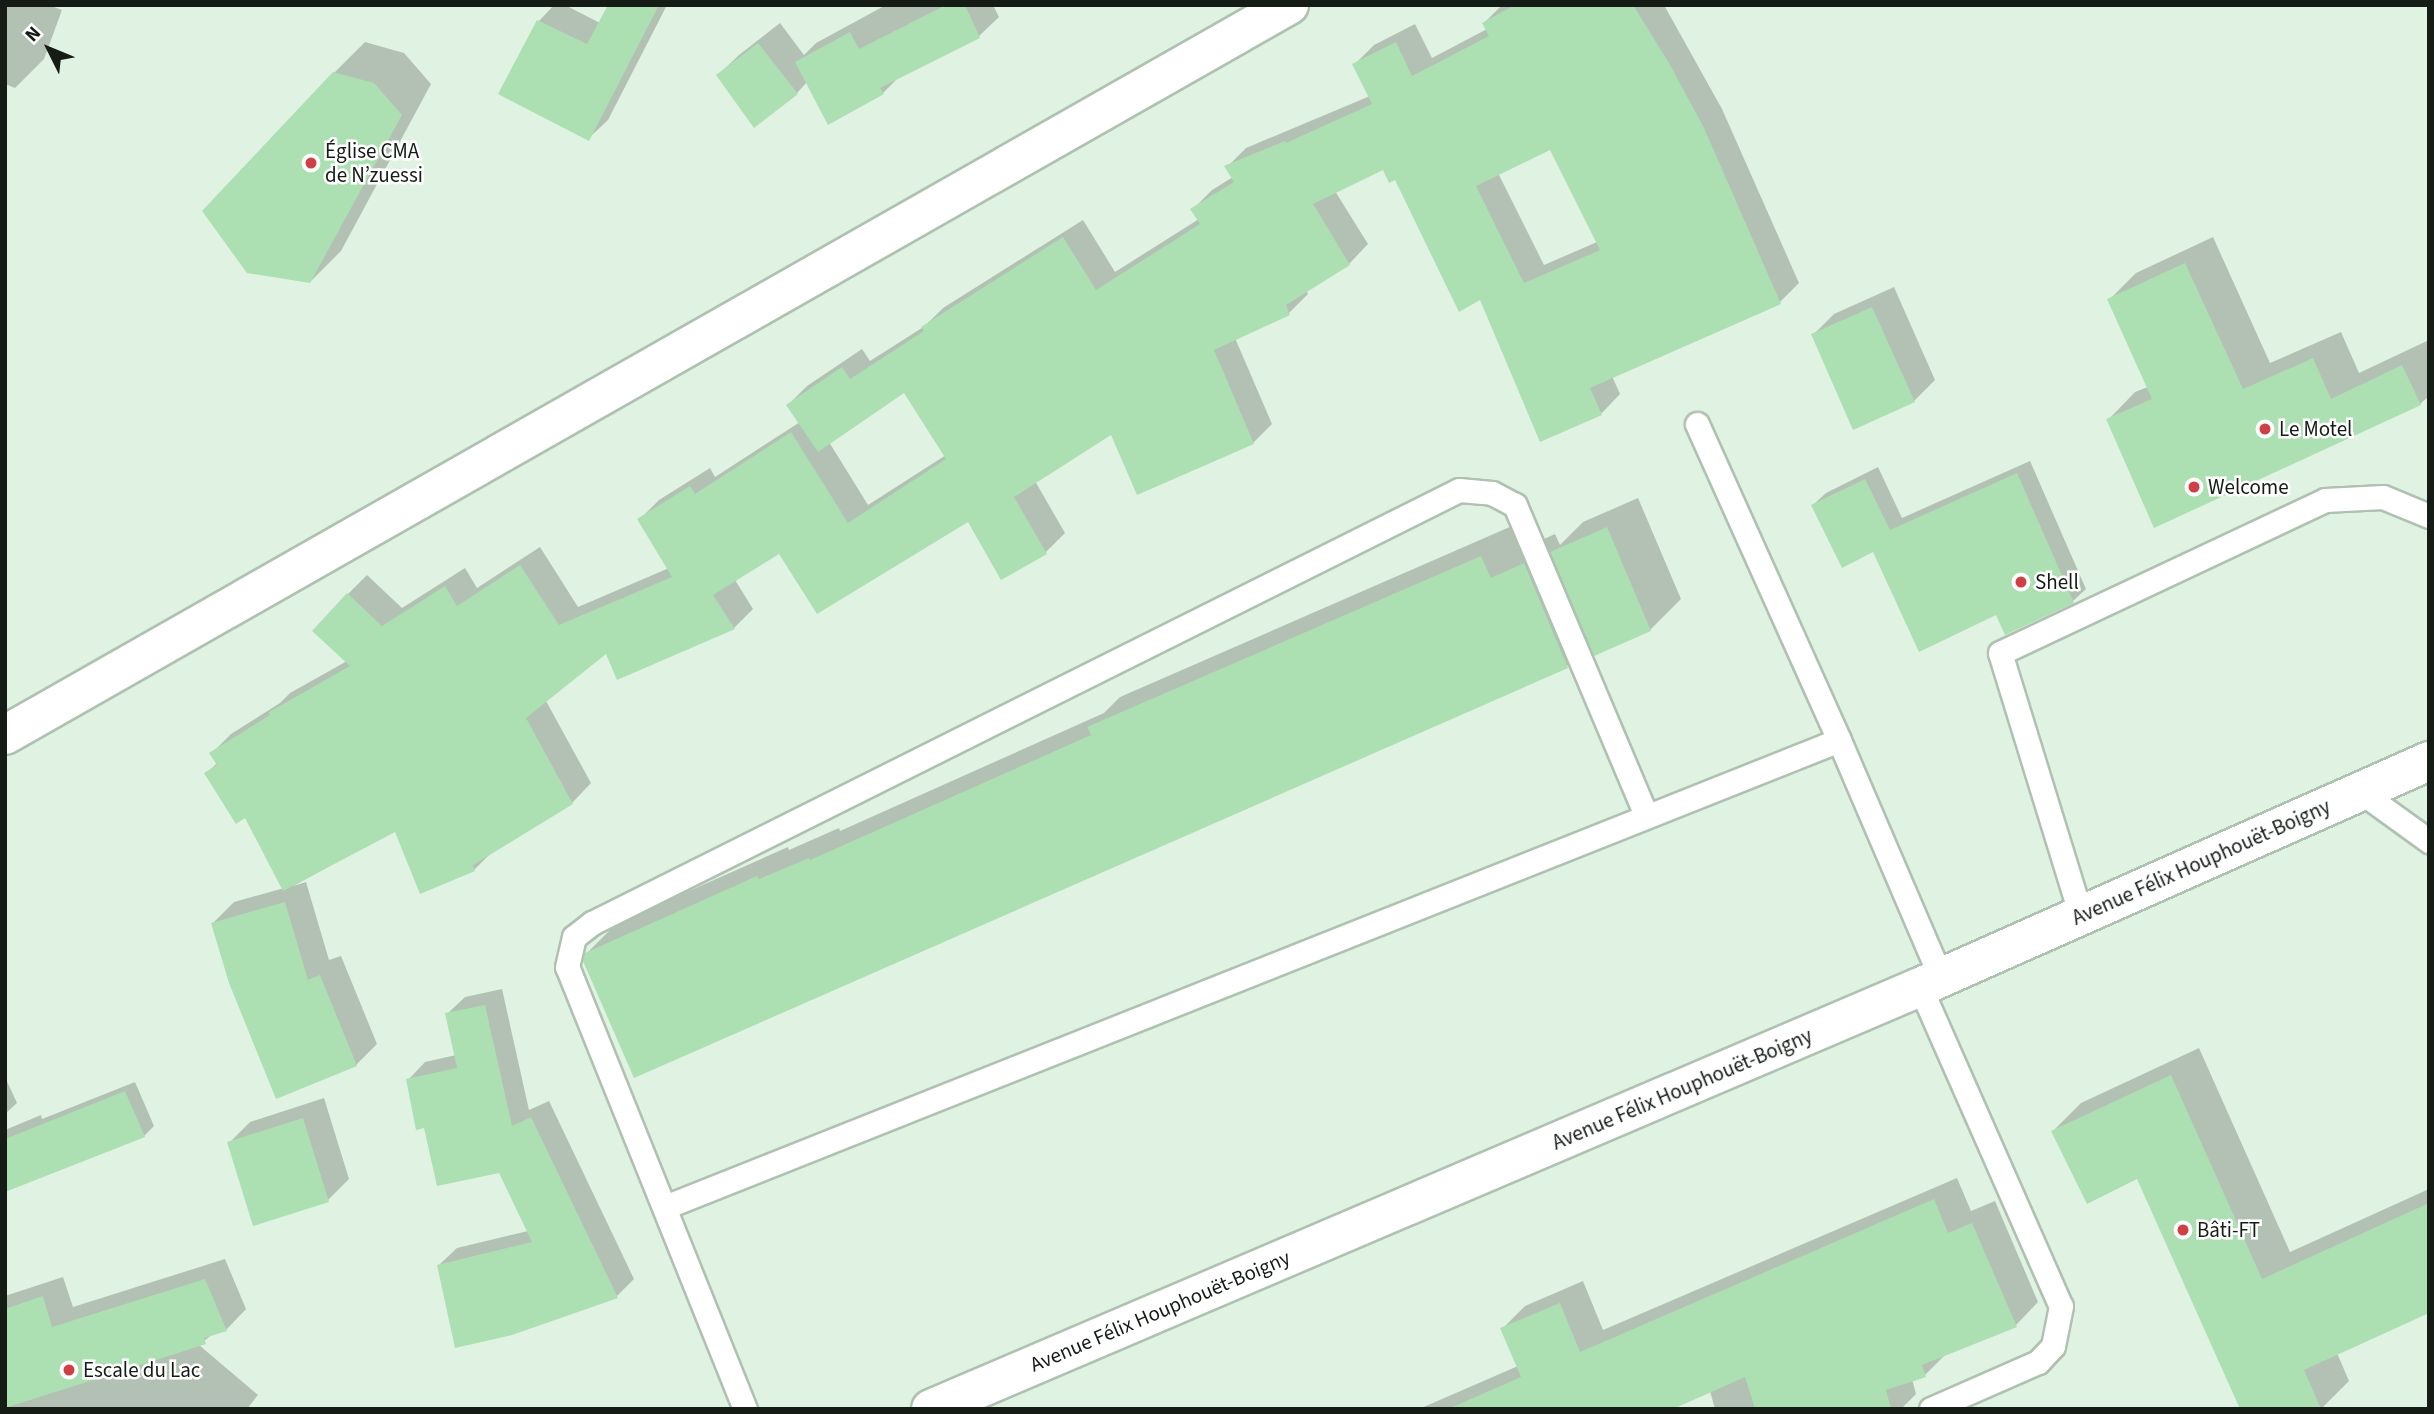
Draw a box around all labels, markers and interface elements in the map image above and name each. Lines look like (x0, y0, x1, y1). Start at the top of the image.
north arrow (14, 14, 84, 84)
text: N (19, 21, 47, 48)
place label: Église CMA de N’zuessi (325, 138, 423, 188)
marker: Église CMA de N’zuessi (303, 155, 319, 171)
place label: Le Motel (2279, 416, 2352, 442)
marker: Le Motel (2257, 421, 2273, 437)
place label: Welcome (2208, 474, 2289, 500)
marker: Welcome (2186, 479, 2202, 495)
place label: Shell (2035, 569, 2079, 595)
marker: Shell (2013, 574, 2029, 590)
street label: Avenue Félix Houphouët-Boigny (2068, 794, 2334, 930)
street label: Avenue Félix Houphouët-Boigny (1548, 1023, 1816, 1155)
place label: Bâti-FT (2197, 1217, 2260, 1243)
marker: Bâti-FT (2175, 1222, 2191, 1238)
street label: Avenue Félix Houphouët-Boigny (1026, 1245, 1294, 1377)
place label: Escale du Lac (83, 1357, 200, 1383)
marker: Escale du Lac (61, 1362, 77, 1378)

